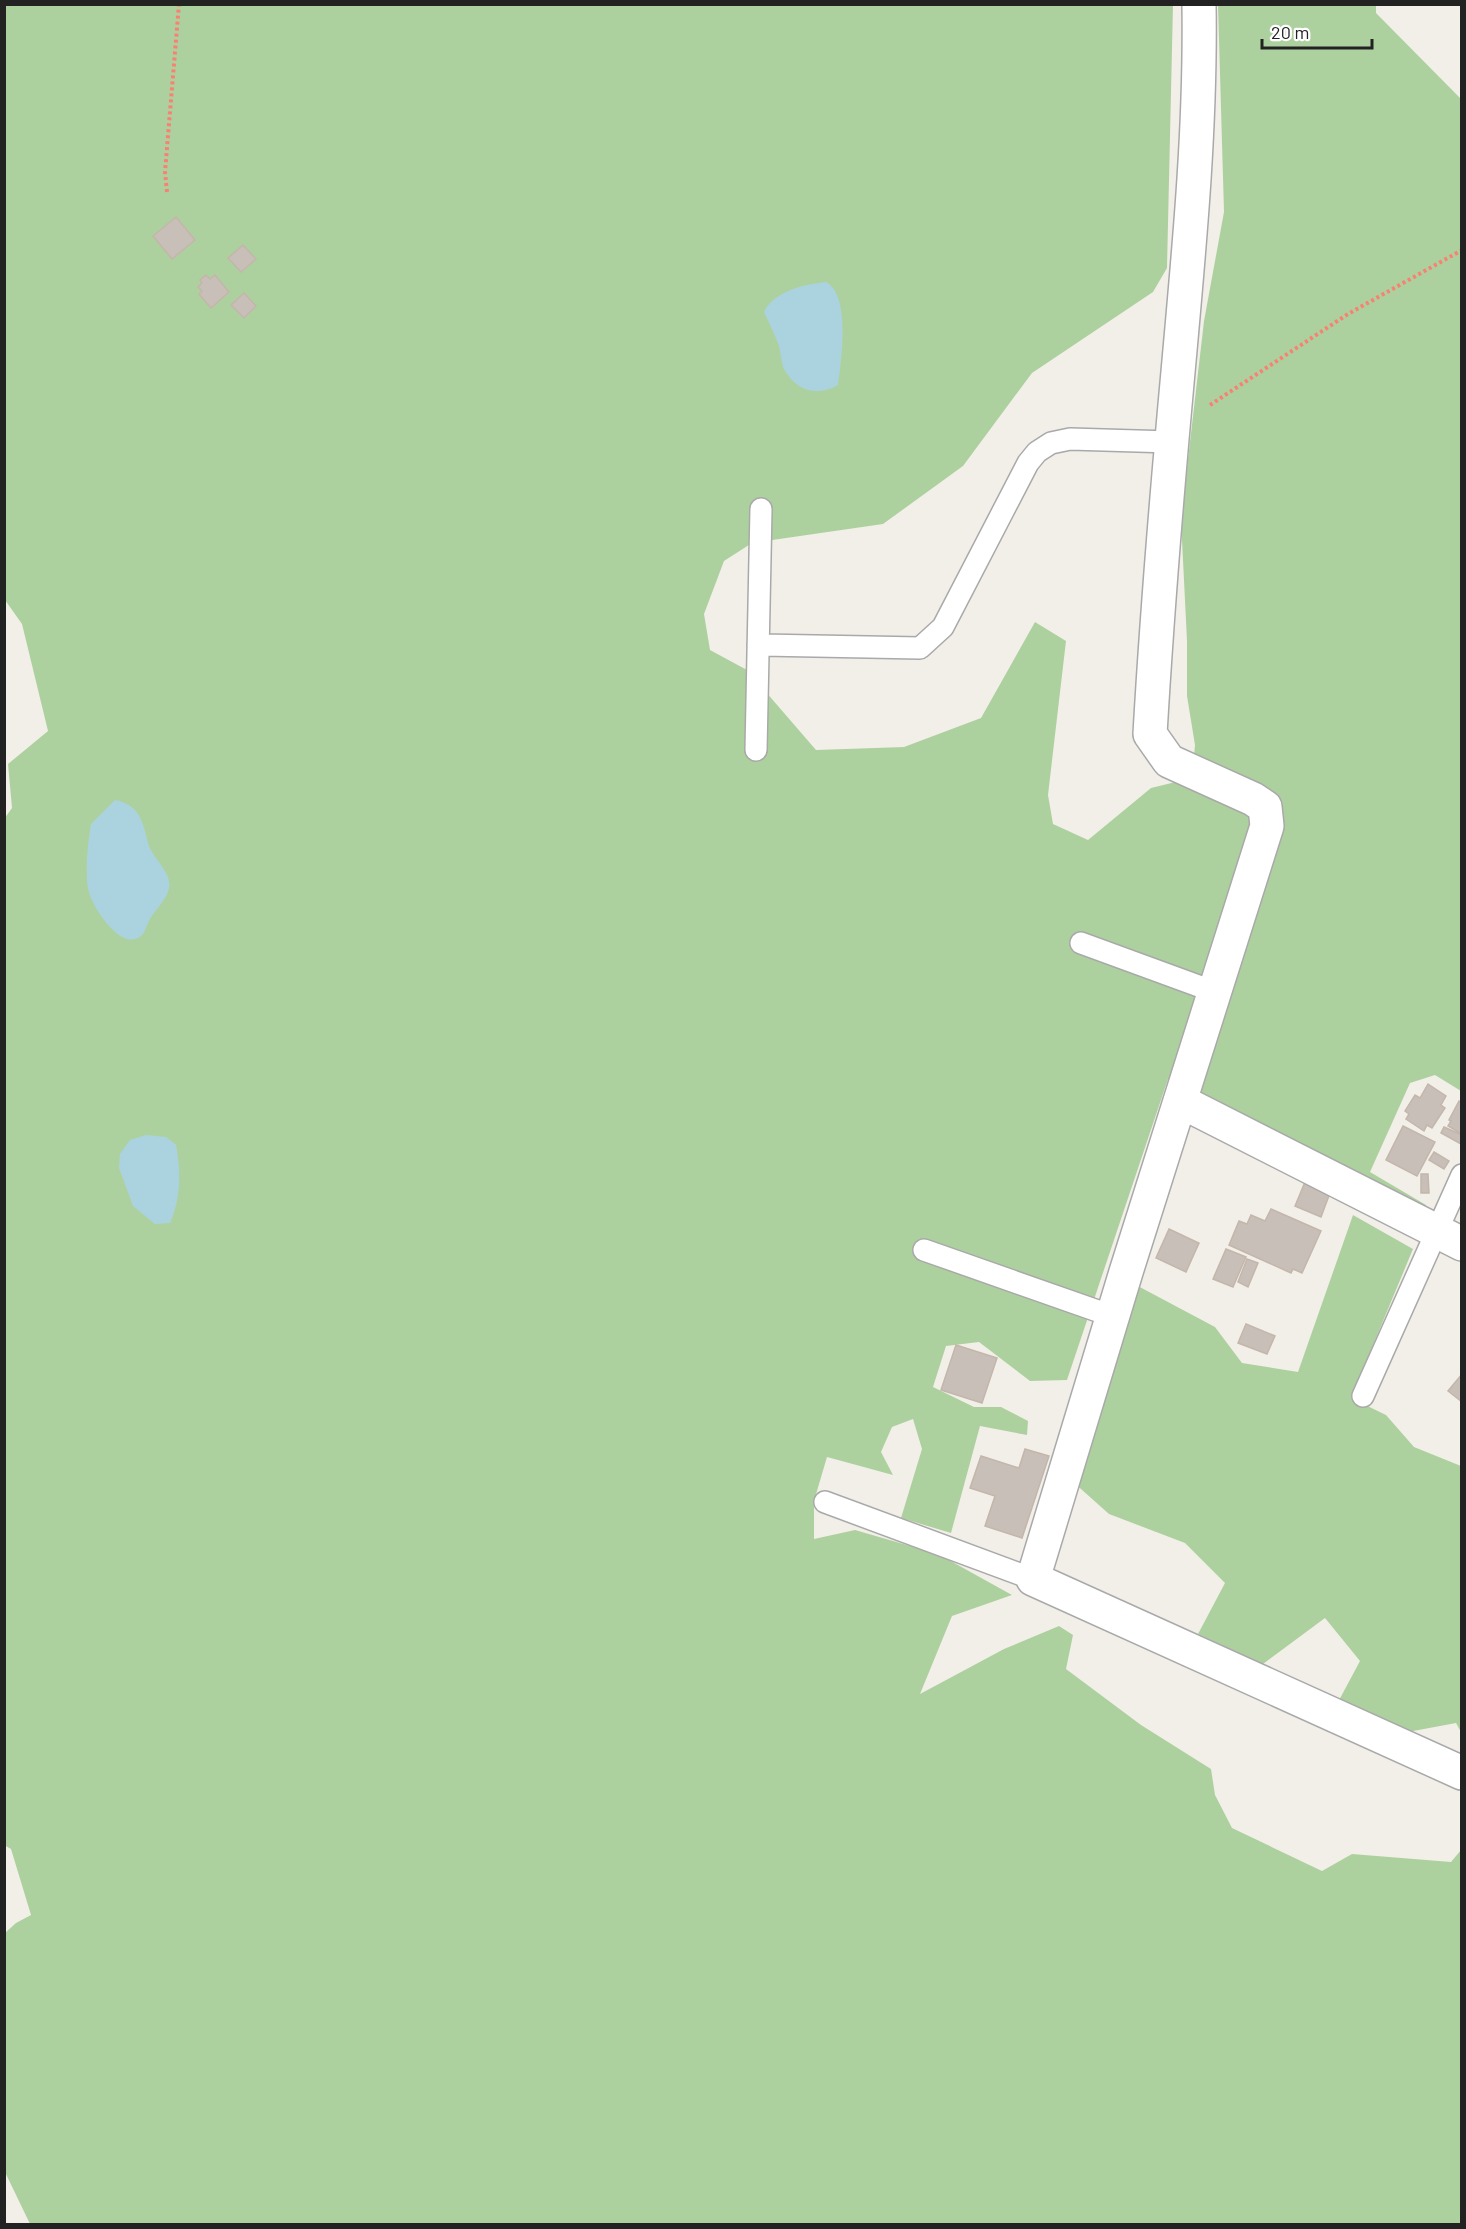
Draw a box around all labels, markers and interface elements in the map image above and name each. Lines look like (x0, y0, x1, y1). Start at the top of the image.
scale bar (1262, 12, 1372, 50)
text: 20 m (1271, 21, 1309, 43)

